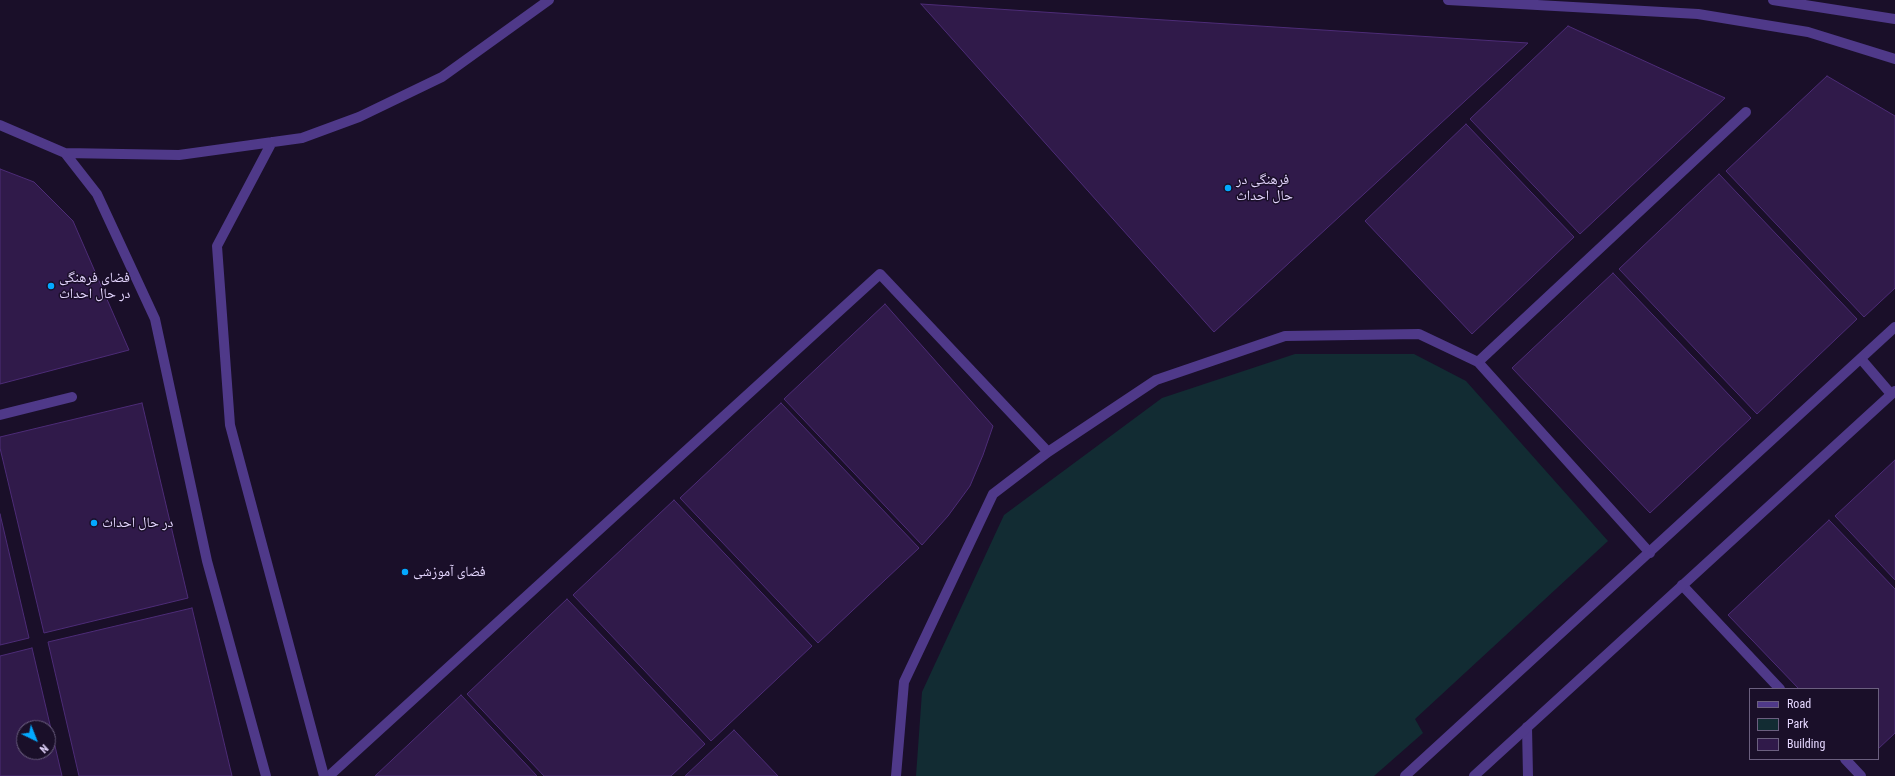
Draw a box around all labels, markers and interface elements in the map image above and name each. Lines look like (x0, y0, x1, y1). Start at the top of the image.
place label: فرهنگی در حال احداث (1236, 172, 1293, 204)
marker: فرهنگی در حال احداث (1223, 183, 1233, 193)
place label: فضای فرهنگی در حال احداث (59, 270, 130, 302)
marker: فضای فرهنگی در حال احداث (46, 281, 56, 291)
place label: در حال احداث (102, 515, 173, 531)
marker: در حال احداث (89, 518, 99, 528)
place label: فضای آموزشی (413, 564, 486, 580)
marker: فضای آموزشی (400, 567, 410, 577)
legend (1749, 688, 1879, 760)
text: Road (1787, 697, 1811, 711)
text: Park (1787, 717, 1808, 731)
north arrow (16, 720, 56, 760)
text: Building (1787, 737, 1825, 751)
text: N (37, 741, 51, 755)

